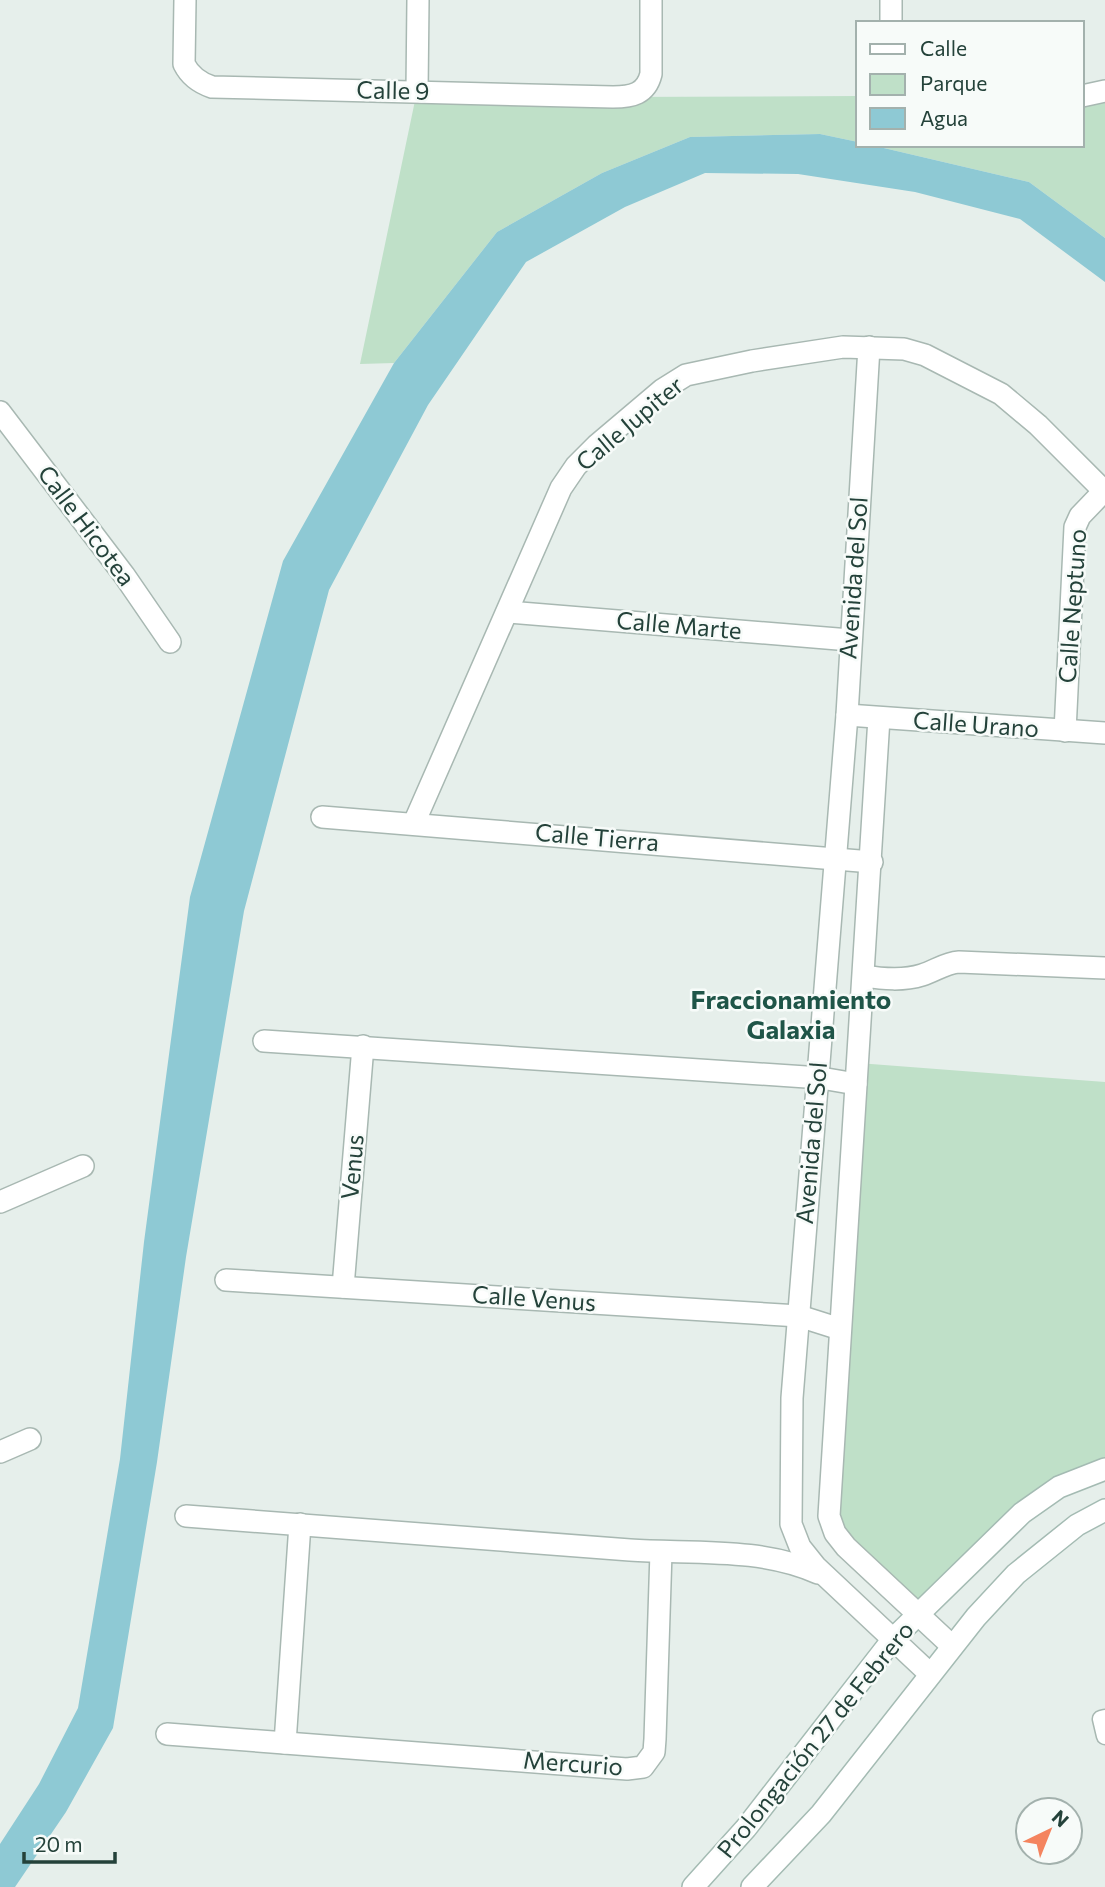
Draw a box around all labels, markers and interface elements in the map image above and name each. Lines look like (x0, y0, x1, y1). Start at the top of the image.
legend (856, 21, 1084, 147)
text: Calle (920, 35, 967, 60)
text: Parque (920, 70, 987, 95)
street label: Calle 9 (356, 74, 430, 105)
text: Agua (920, 105, 968, 130)
street label: Calle Jupiter (569, 369, 689, 476)
street label: Calle Hicotea (32, 459, 142, 591)
street label: Avenida del Sol (832, 496, 873, 660)
street label: Calle Neptuno (1052, 528, 1091, 684)
street label: Calle Marte (615, 605, 743, 644)
street label: Calle Urano (912, 705, 1040, 742)
street label: Calle Tierra (534, 817, 660, 856)
district label: Fraccionamiento Galaxia (691, 983, 891, 1044)
street label: Avenida del Sol (789, 1060, 832, 1225)
street label: Venus (334, 1133, 369, 1201)
street label: Calle Venus (471, 1279, 597, 1316)
street label: Prolongación 27 de Febrero (710, 1615, 919, 1863)
street label: Mercurio (522, 1745, 624, 1780)
north arrow (1014, 1796, 1084, 1866)
text: N (1048, 1805, 1074, 1831)
scale bar (24, 1820, 116, 1864)
text: 20 m (35, 1831, 83, 1856)

